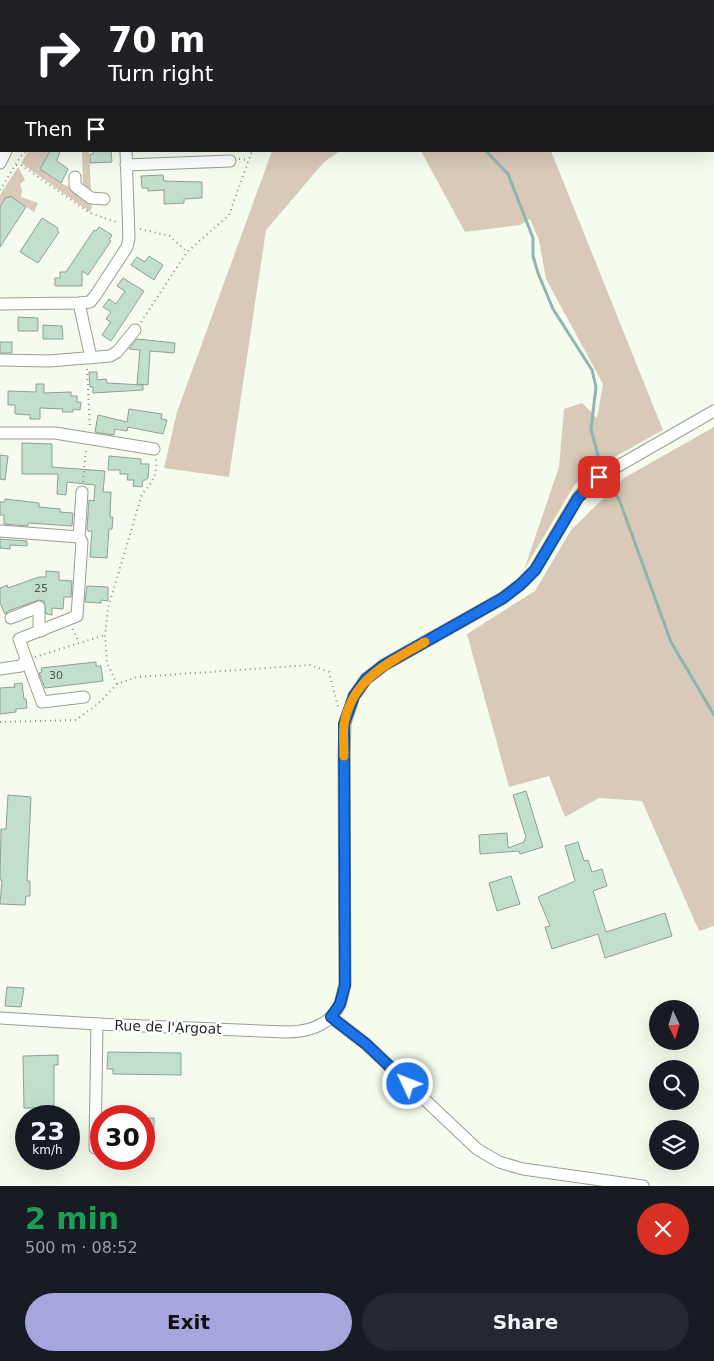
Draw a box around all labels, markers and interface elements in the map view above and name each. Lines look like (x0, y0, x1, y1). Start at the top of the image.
icon: right (25, 20, 90, 85)
text: 70 m (108, 20, 205, 60)
text: Turn right (108, 61, 213, 86)
icon: arrive (82, 115, 110, 143)
text: Then (25, 118, 72, 140)
pin (578, 456, 620, 498)
icon: arrive (585, 463, 613, 491)
house number: 25 (34, 582, 48, 595)
house number: 30 (49, 669, 63, 682)
north arrow (649, 1000, 699, 1050)
map controls (649, 1000, 699, 1170)
street label: Rue de l'Argoat (114, 1017, 222, 1037)
position arrow (381, 1057, 433, 1109)
button: search (649, 1060, 699, 1110)
speed limit sign: 30 (90, 1105, 155, 1170)
text: 23 (30, 1117, 65, 1146)
button: layers (649, 1120, 699, 1170)
text: km/h (32, 1143, 63, 1157)
text: 2 min (25, 1201, 119, 1236)
button: close (637, 1203, 689, 1255)
text: 500 m · 08:52 (25, 1238, 138, 1257)
button: Exit (25, 1293, 352, 1351)
button: Share (362, 1293, 689, 1351)

